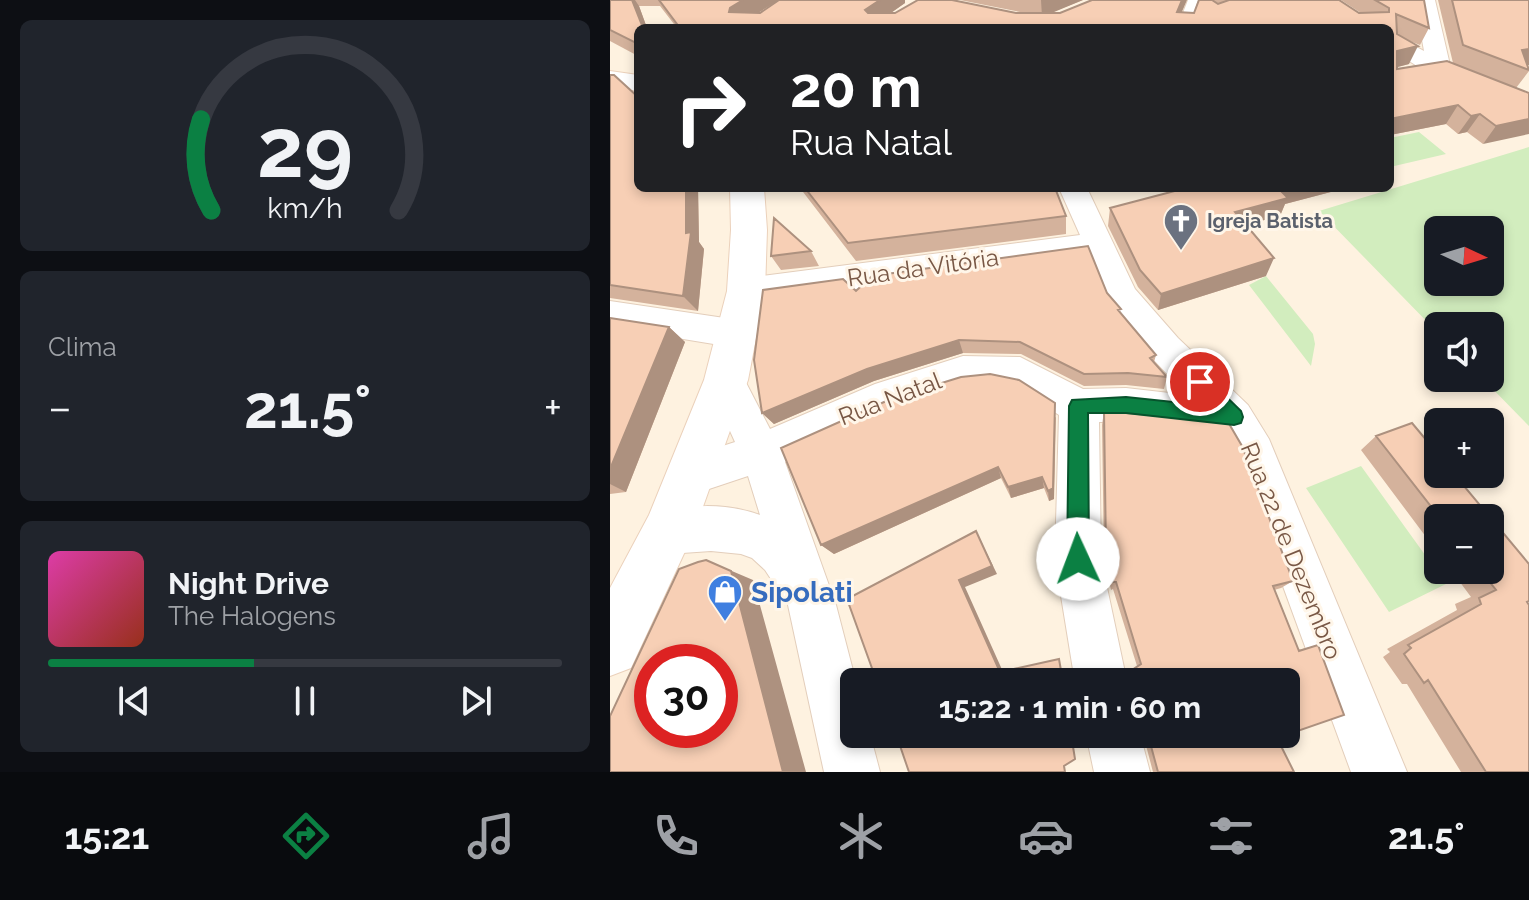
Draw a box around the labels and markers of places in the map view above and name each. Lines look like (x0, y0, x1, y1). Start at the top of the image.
church icon: Igreja Batista (1162, 202, 1200, 252)
place label: Igreja Batista (1207, 209, 1333, 233)
pin (1166, 348, 1234, 416)
shop icon: Sipolati (706, 573, 744, 623)
place label: Sipolati (751, 576, 853, 609)

